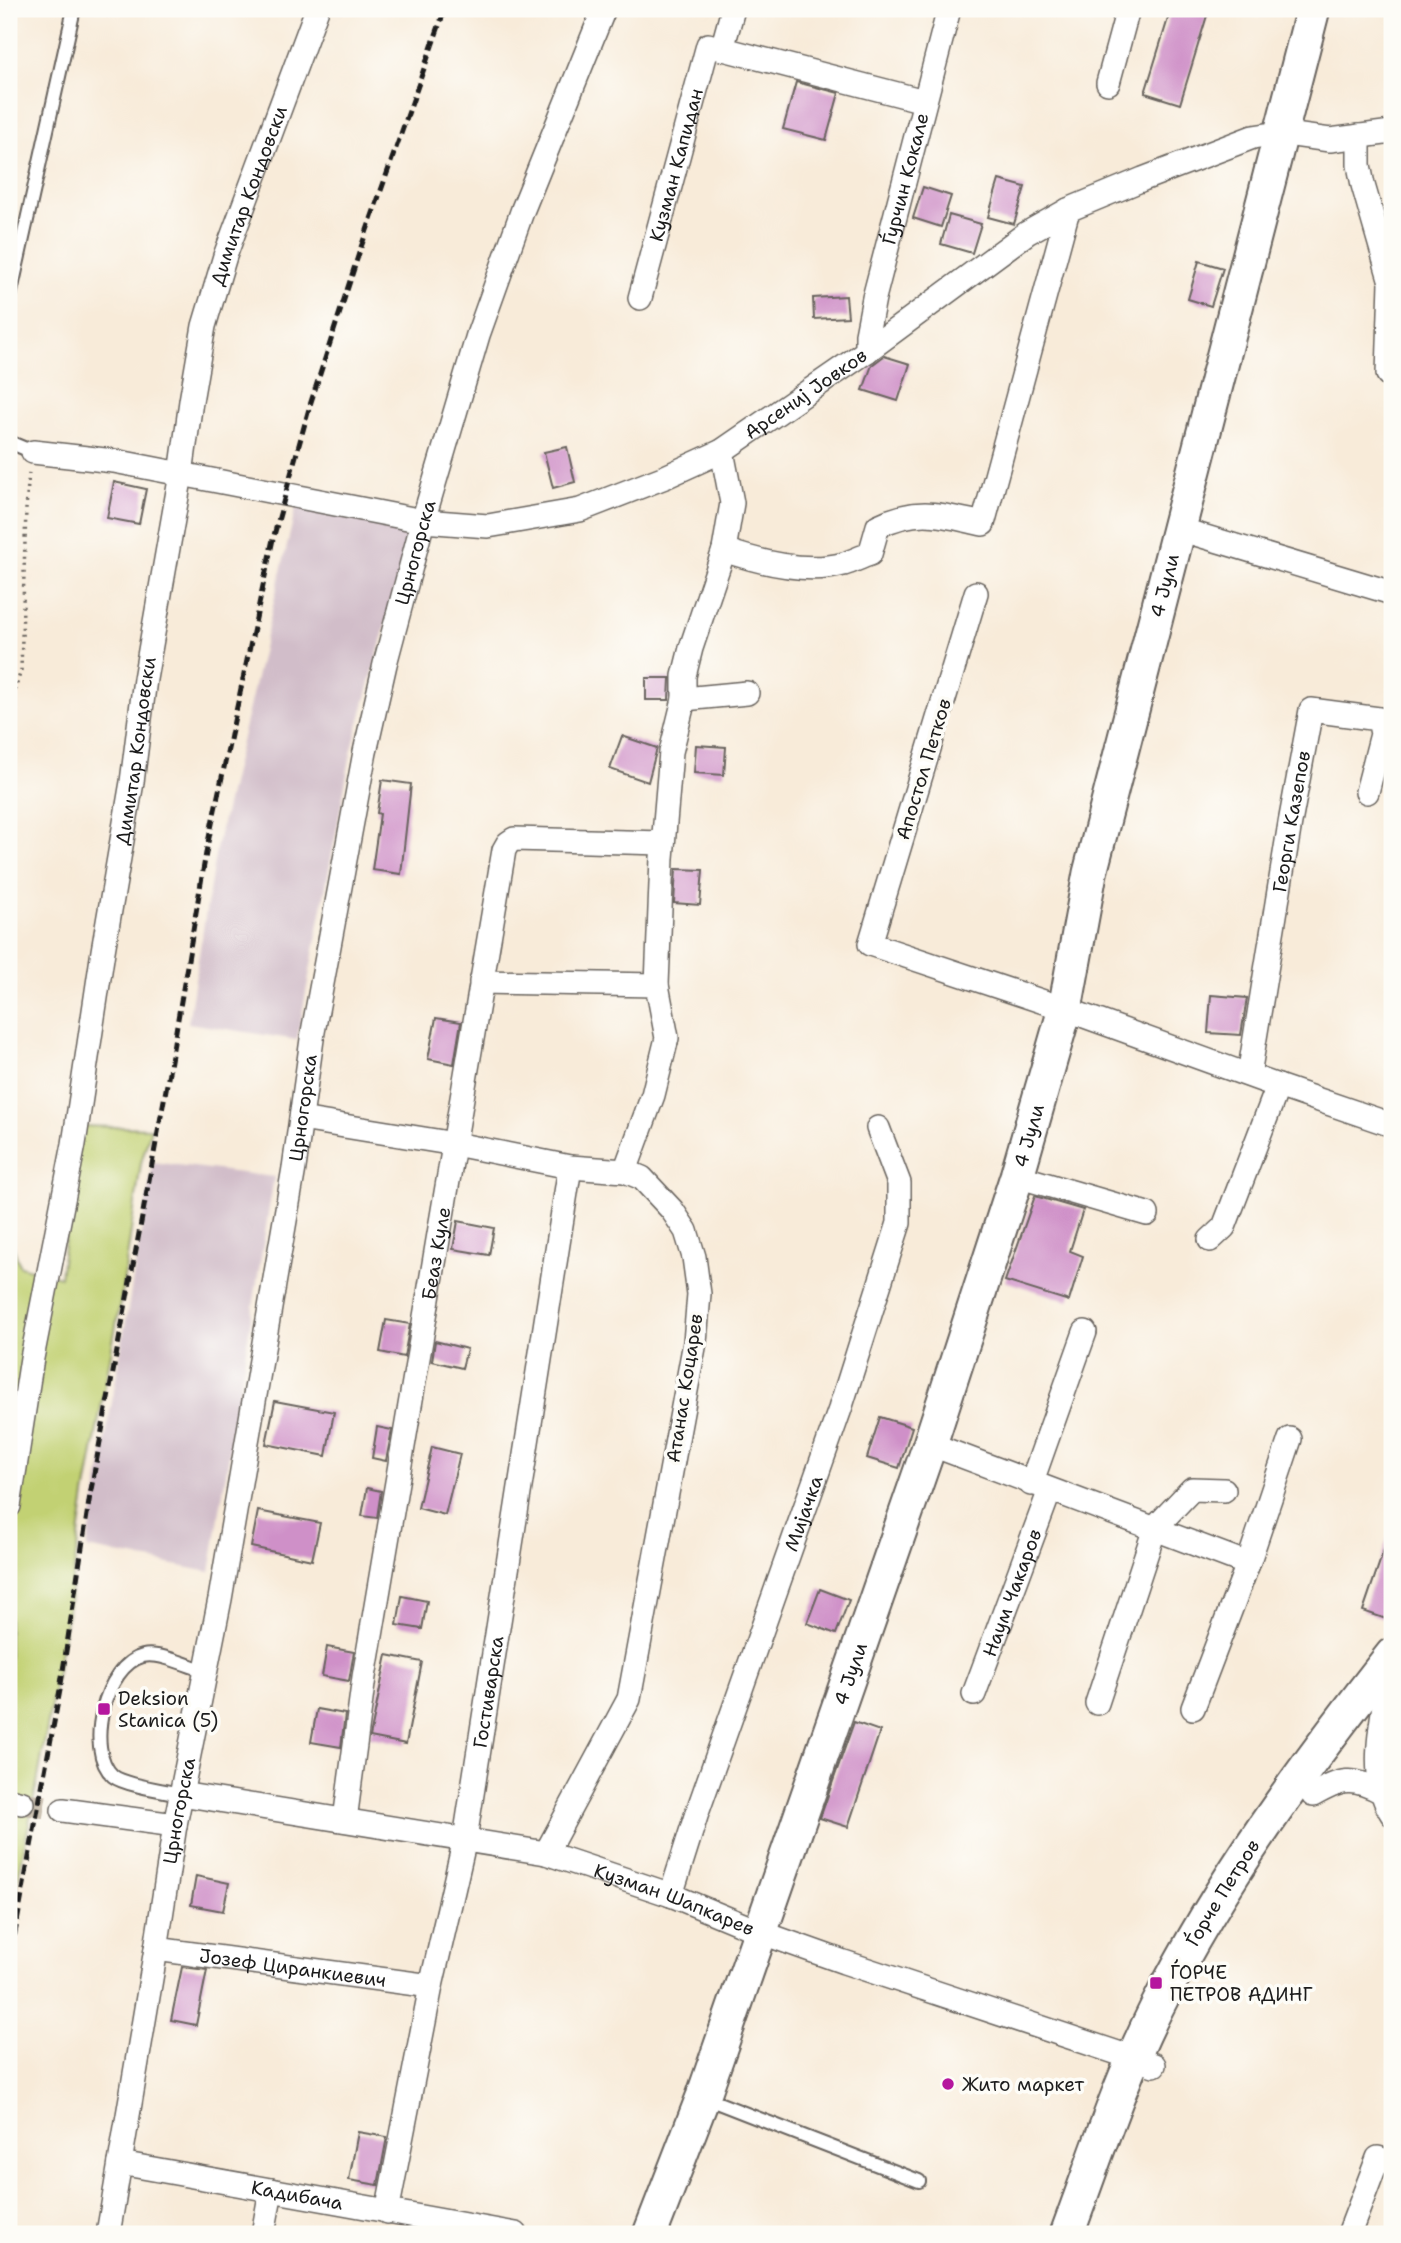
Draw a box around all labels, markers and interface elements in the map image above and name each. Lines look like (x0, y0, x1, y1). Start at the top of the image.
street label: Кузман Капидан (644, 85, 709, 244)
street label: Димитар Кондовски (205, 102, 293, 289)
street label: Ѓурчин Кокале (875, 110, 935, 248)
street label: Арсениј Јовков (739, 343, 872, 445)
street label: Црногорска (389, 497, 442, 608)
street label: 4 Јули (1144, 551, 1185, 620)
street label: Димитар Кондовски (109, 655, 162, 847)
street label: Апостол Петков (890, 695, 957, 843)
street label: Георги Казепов (1267, 749, 1316, 894)
street label: Црногорска (283, 1053, 323, 1163)
street label: 4 Јули (1008, 1101, 1050, 1170)
street label: Беаз Куле (416, 1205, 456, 1302)
street label: Атанас Коцарев (660, 1312, 709, 1464)
street label: Мијачка (779, 1472, 829, 1555)
street label: Наум Чакаров (977, 1526, 1047, 1660)
street label: Гостиварска (467, 1634, 510, 1750)
street label: 4 Јули (828, 1639, 873, 1709)
place label: Deksion Stanica (5) (118, 1686, 218, 1733)
marker: Deksion Stanica (5) (96, 1701, 112, 1717)
street label: Црногорска (157, 1755, 201, 1866)
street label: Ѓорче Петров (1179, 1834, 1265, 1951)
street label: Кузман Шапкарев (591, 1858, 758, 1941)
street label: Јозеф Циранкиевич (198, 1943, 388, 1993)
place label: ЃОРЧЕ ПЕТРОВ АДИНГ (1170, 1959, 1313, 2007)
marker: ЃОРЧЕ ПЕТРОВ АДИНГ (1148, 1975, 1164, 1991)
place label: Жито маркет (962, 2072, 1084, 2097)
marker: Жито маркет (940, 2076, 956, 2092)
street label: Кадибача (249, 2175, 345, 2216)

